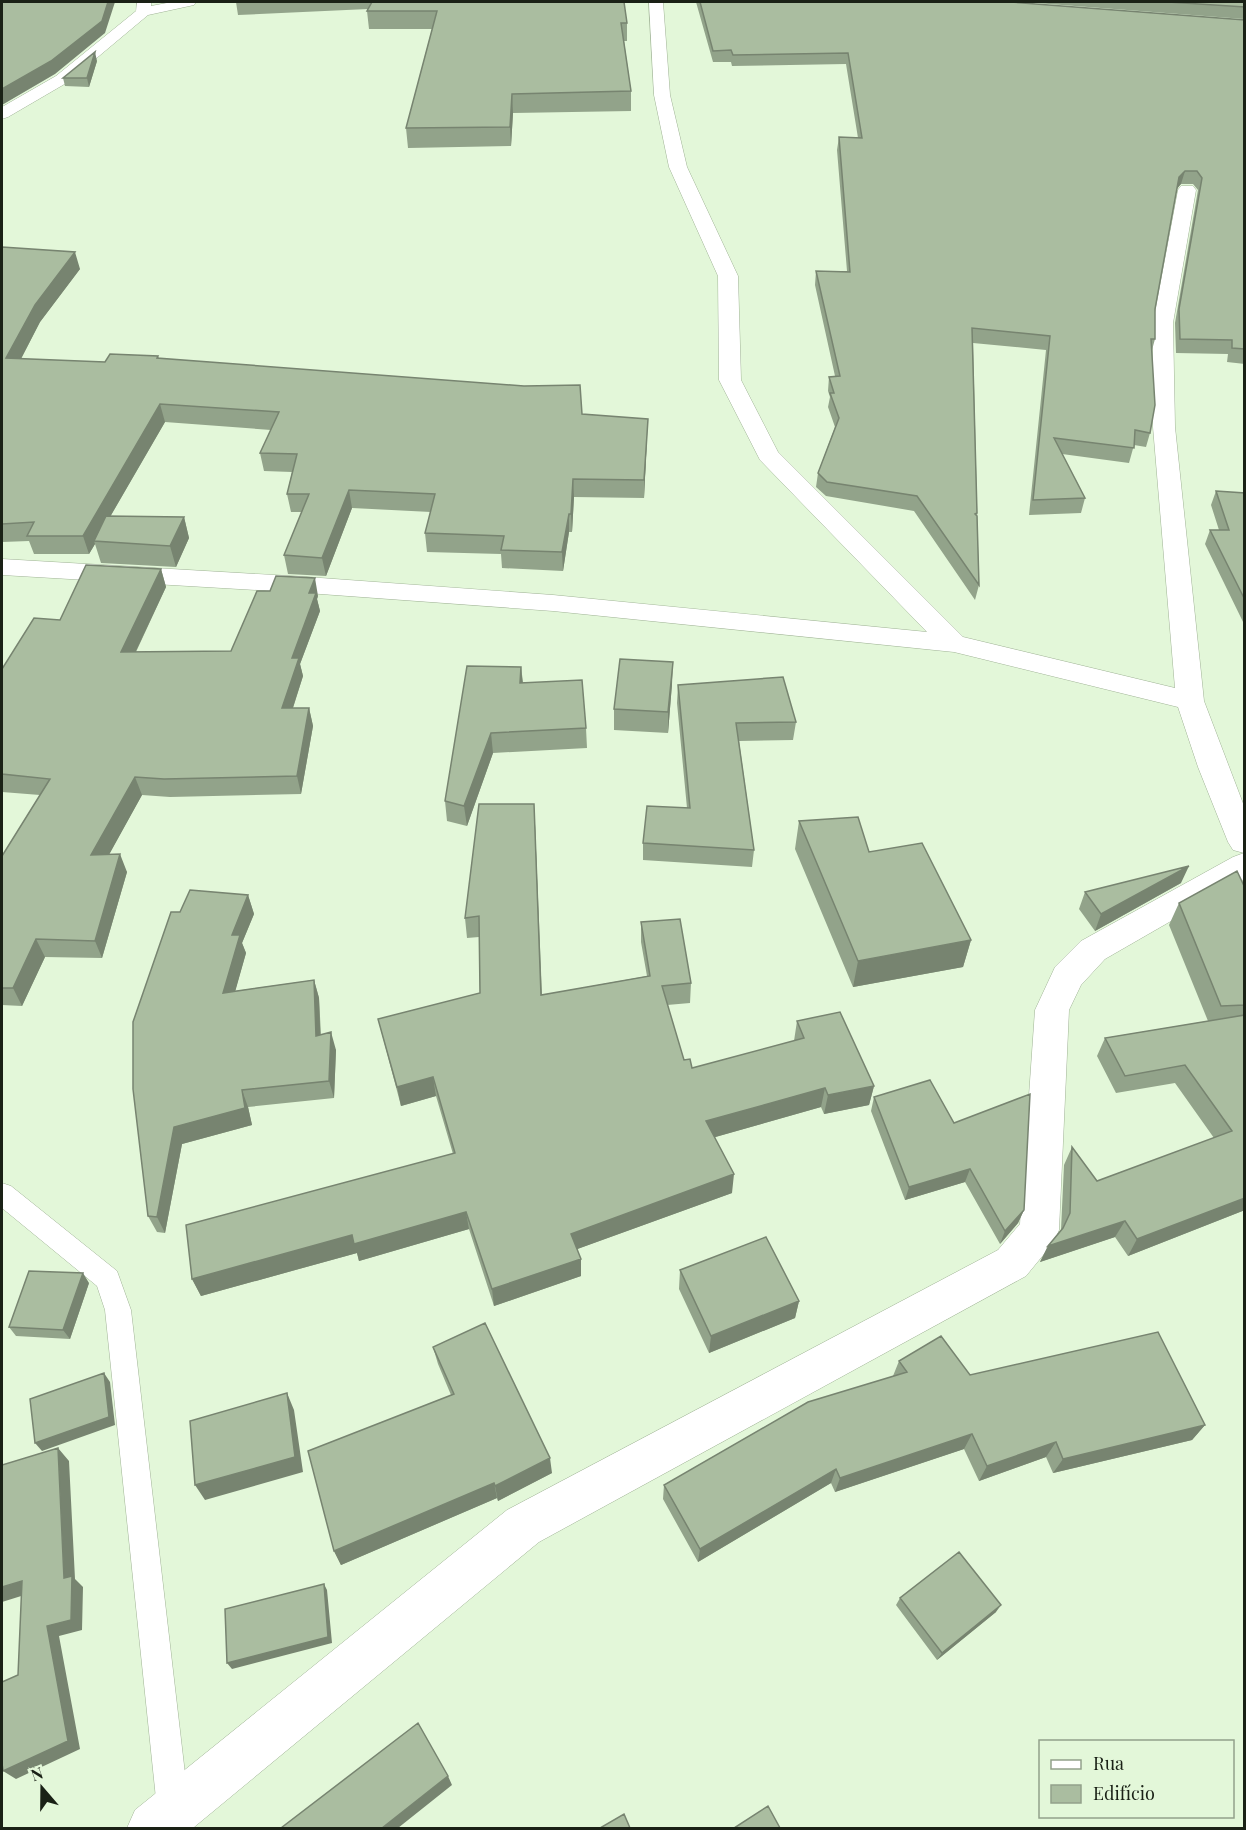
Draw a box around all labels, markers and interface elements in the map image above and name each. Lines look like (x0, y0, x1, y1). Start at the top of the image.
legend (1039, 1740, 1234, 1818)
text: Rua (1093, 1751, 1124, 1775)
north arrow (12, 1758, 72, 1818)
text: N (28, 1761, 46, 1785)
text: Edifício (1093, 1781, 1155, 1805)

